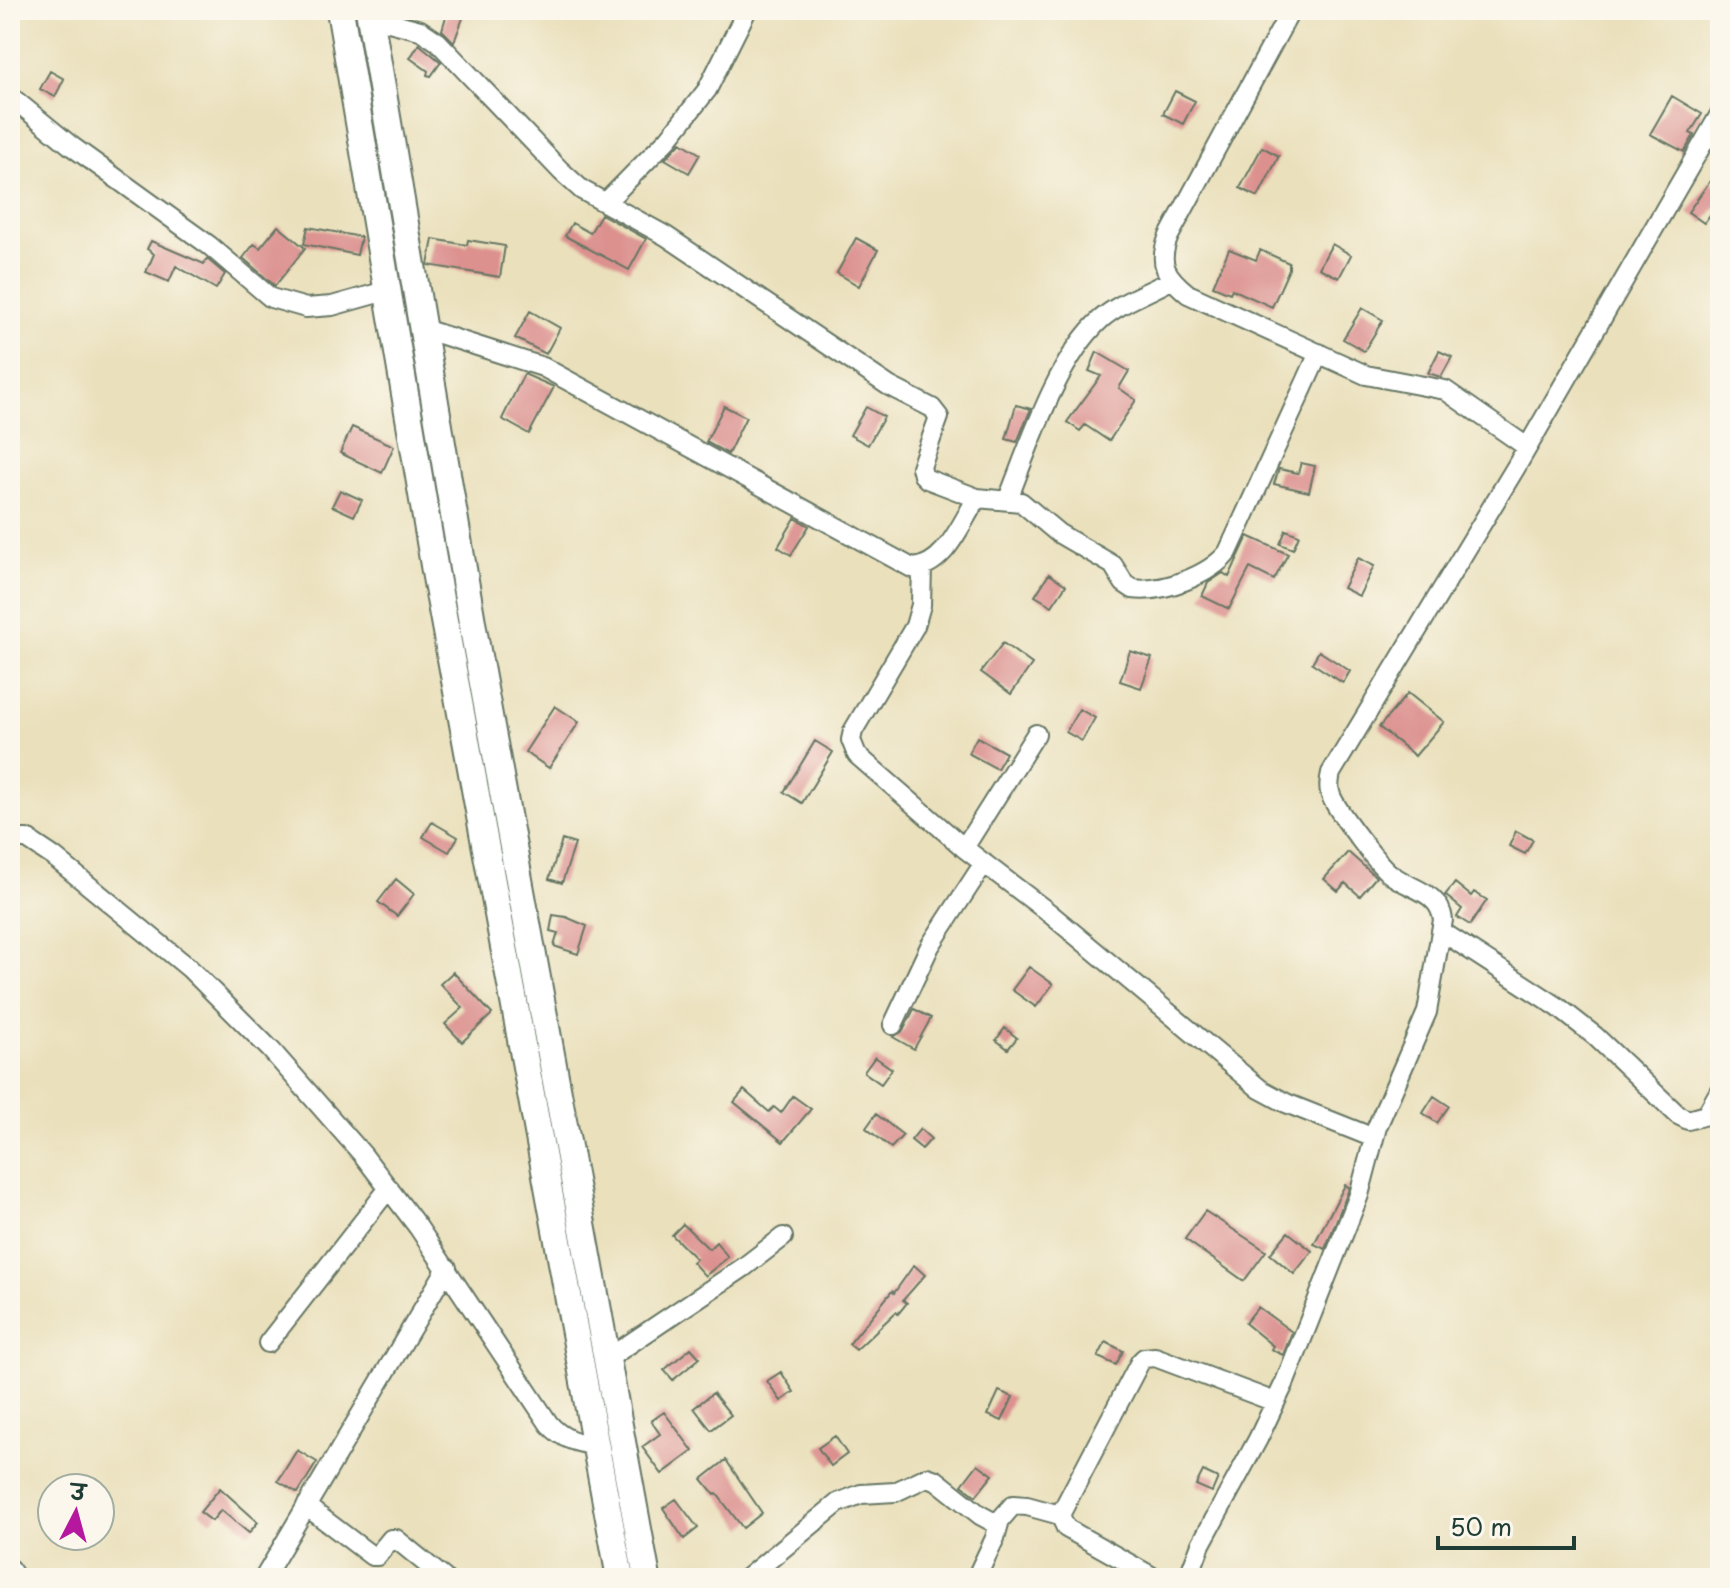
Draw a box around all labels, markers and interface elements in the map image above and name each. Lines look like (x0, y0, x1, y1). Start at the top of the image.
north arrow (36, 1472, 116, 1552)
text: उ (67, 1473, 90, 1508)
scale bar (1438, 1500, 1574, 1550)
text: 50 m (1450, 1508, 1512, 1544)

